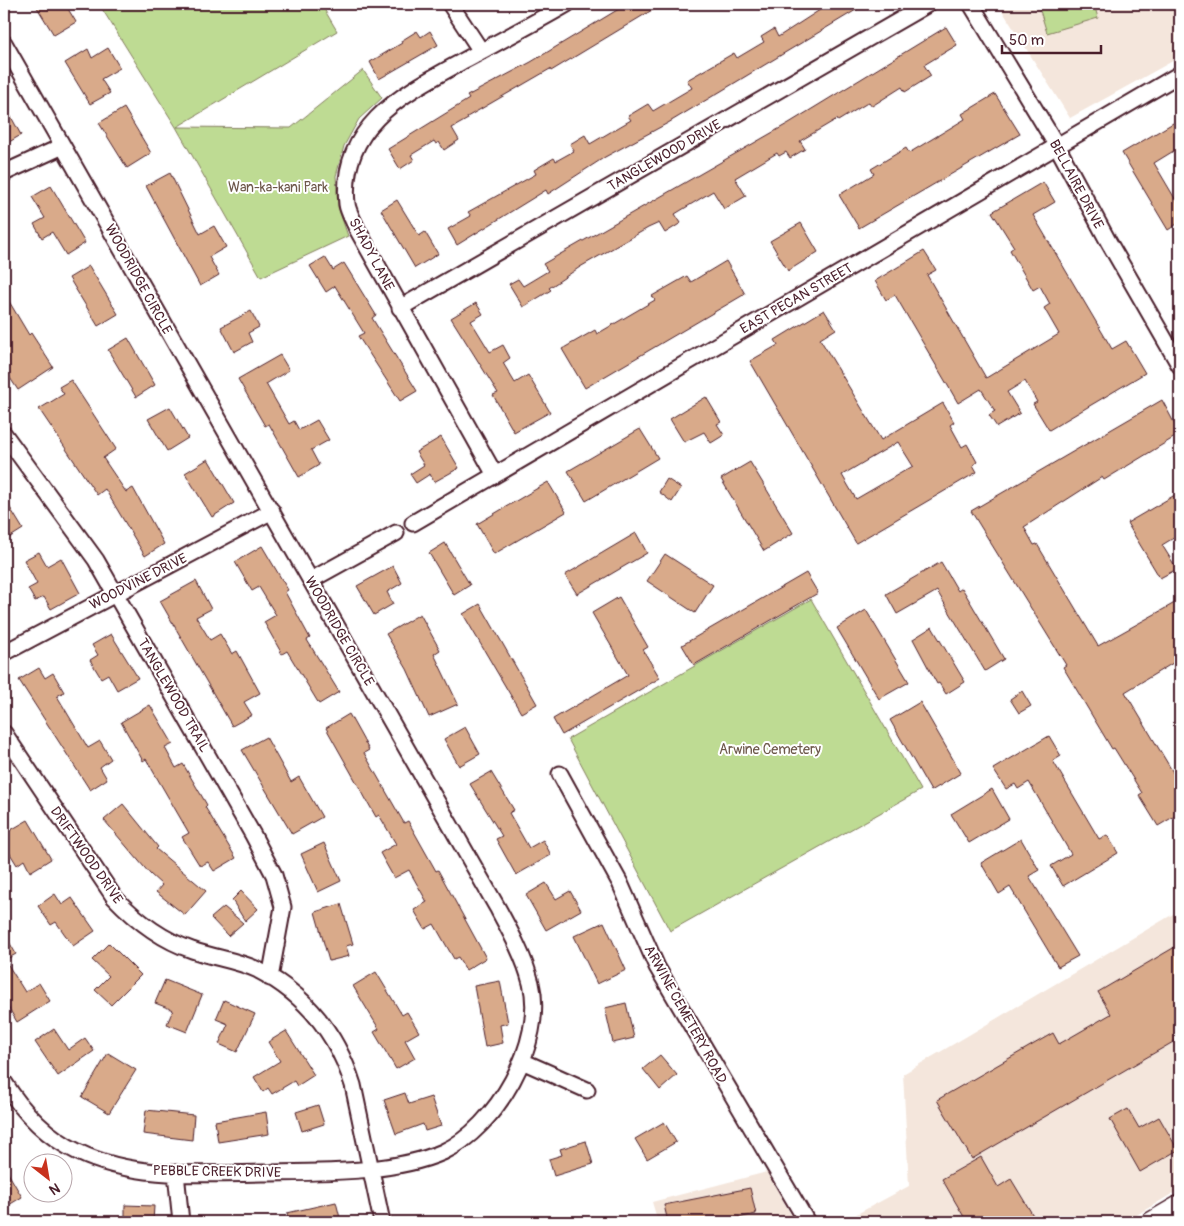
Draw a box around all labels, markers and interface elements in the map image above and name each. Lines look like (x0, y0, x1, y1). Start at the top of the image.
scale bar (1002, 22, 1100, 54)
text: 50 m (1009, 31, 1044, 50)
street label: TANGLEWOOD DRIVE (604, 116, 724, 195)
street label: BELLAIRE DRIVE (1046, 137, 1107, 232)
park label: Wan-ka-kani Park (228, 179, 328, 196)
street label: SHADY LANE (345, 215, 398, 293)
street label: WOODRIDGE CIRCLE (101, 221, 176, 337)
street label: EAST PECAN STREET (737, 259, 856, 338)
street label: WOODVINE DRIVE (87, 550, 190, 613)
street label: WOODRIDGE CIRCLE (301, 574, 378, 689)
street label: TANGLEWOOD TRAIL (134, 635, 213, 755)
park label: Arwine Cemetery (719, 741, 821, 758)
street label: DRIFTWOOD DRIVE (47, 803, 127, 907)
street label: ARWINE CEMETERY ROAD (640, 942, 731, 1086)
north arrow (22, 1154, 72, 1204)
street label: PEBBLE CREEK DRIVE (153, 1162, 281, 1181)
text: N (46, 1179, 63, 1198)

